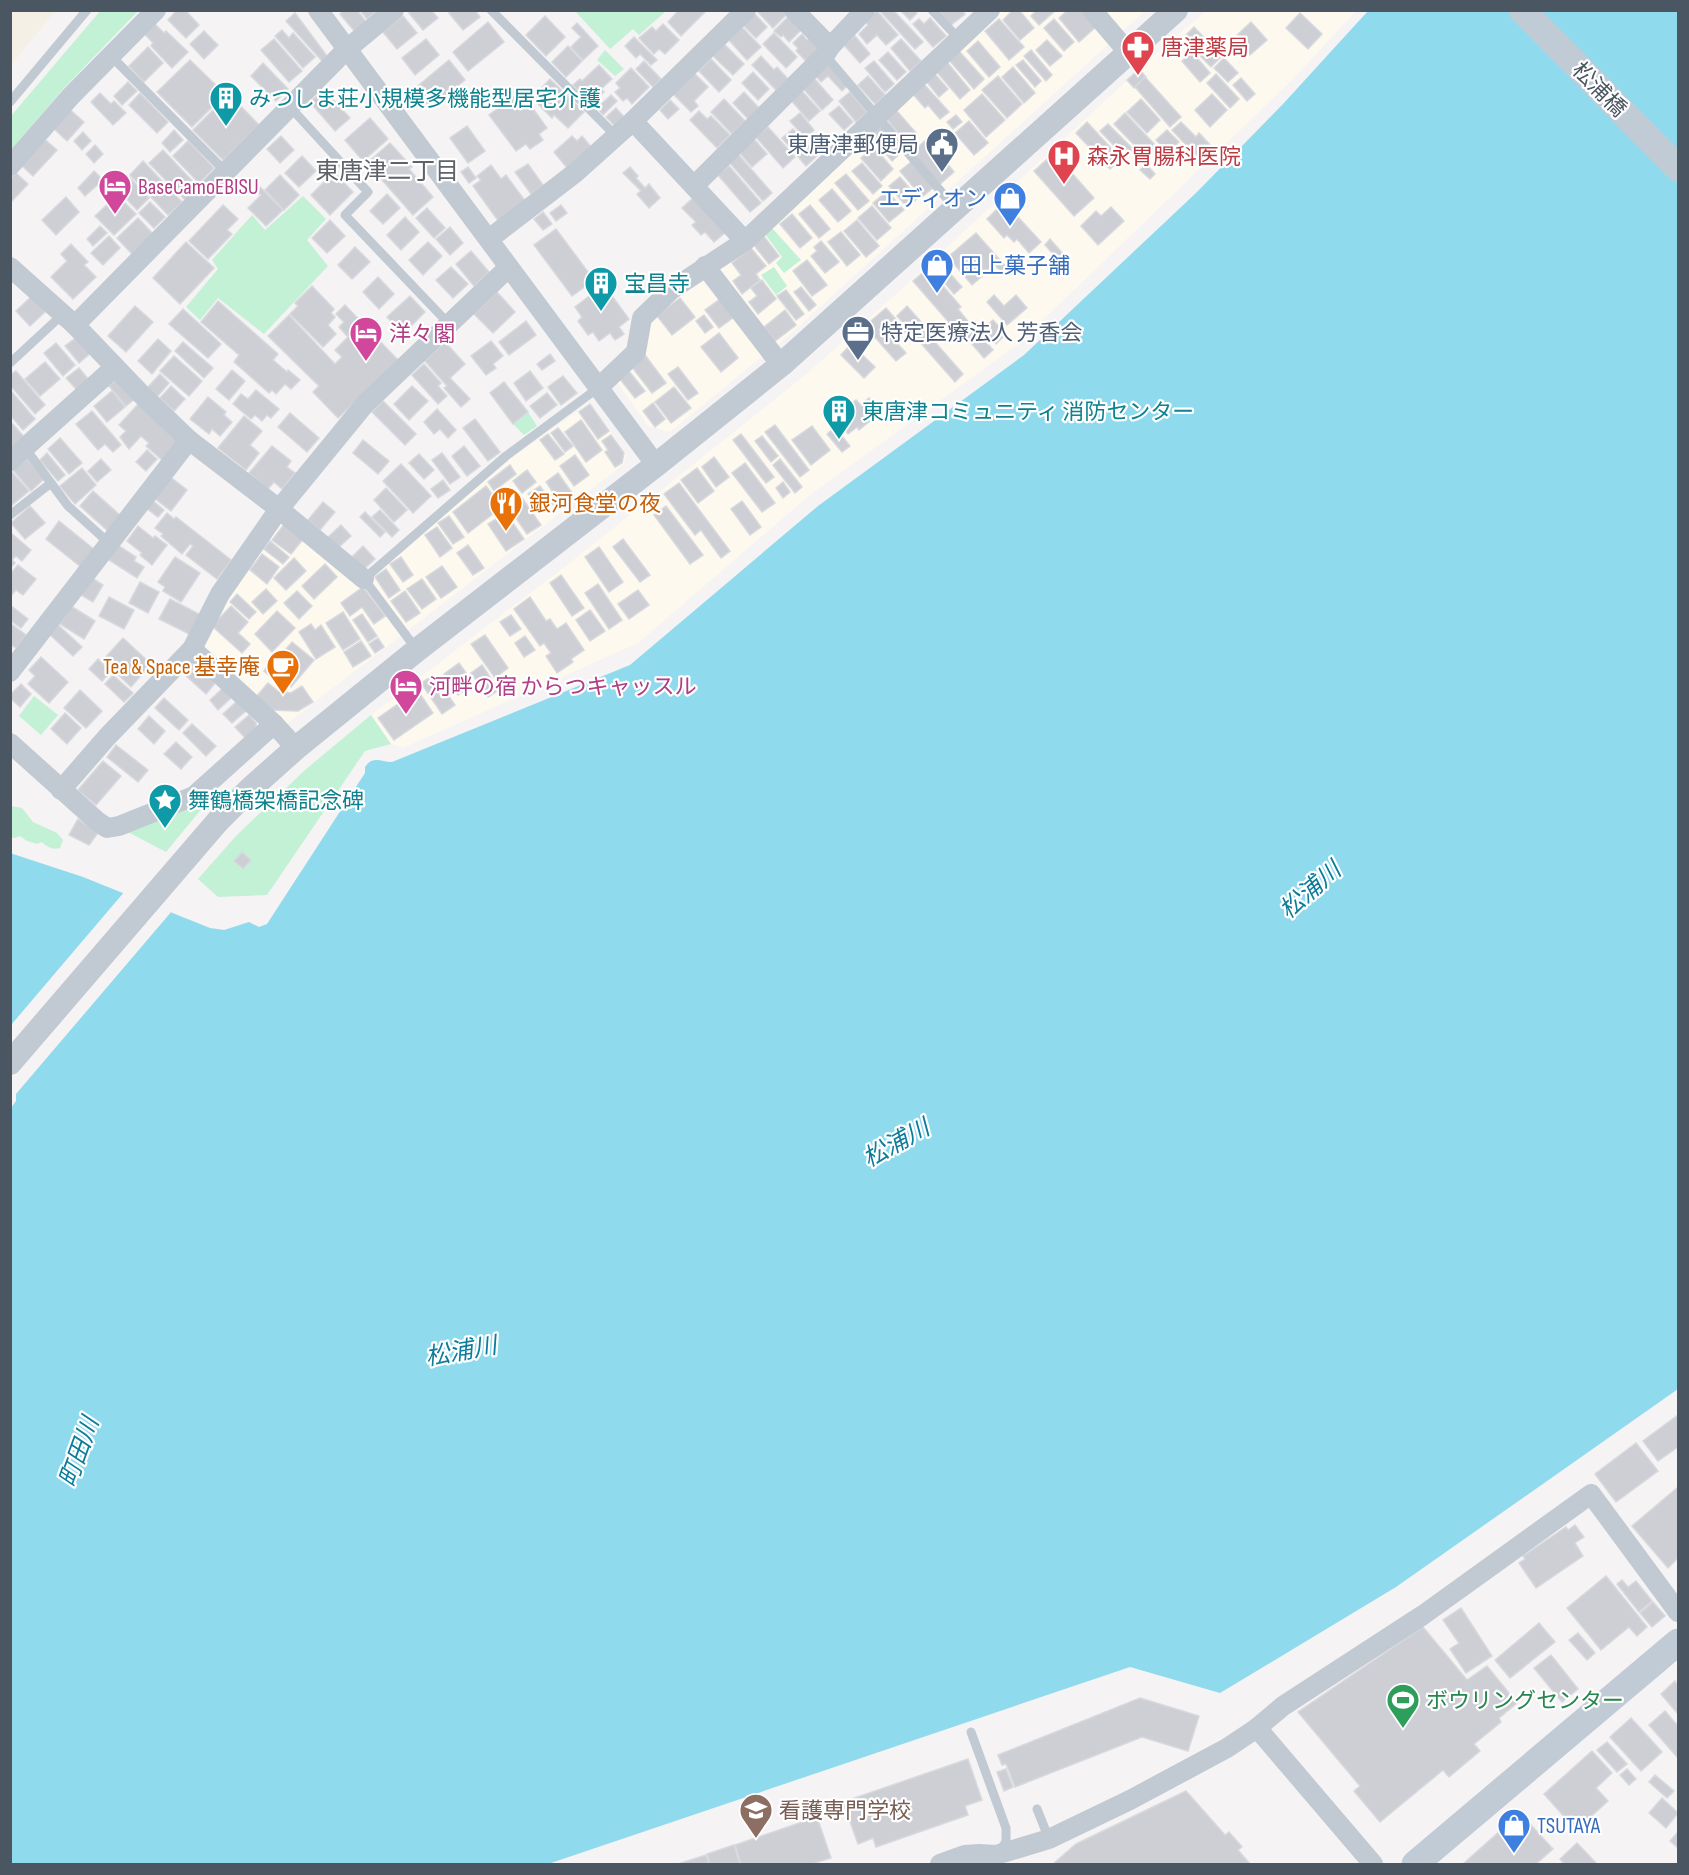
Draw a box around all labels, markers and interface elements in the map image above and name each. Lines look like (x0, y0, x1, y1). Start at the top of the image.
pharmacy icon: 唐津薬局 (1120, 29, 1156, 76)
place label: 唐津薬局 (1161, 35, 1249, 62)
street label: 松浦橋 (1566, 57, 1632, 123)
building icon: みつしま荘小規模多機能型居宅介護 (208, 80, 244, 127)
place label: みつしま荘小規模多機能型居宅介護 (249, 86, 601, 113)
public building icon: 東唐津郵便局 (924, 126, 960, 173)
place label: 東唐津郵便局 (787, 132, 919, 159)
hospital icon: 森永胃腸科医院 (1046, 138, 1082, 185)
place label: 森永胃腸科医院 (1087, 144, 1241, 171)
district label: 東唐津二丁目 (315, 157, 459, 186)
hotel icon: BaseCamoEBISU (97, 168, 133, 215)
place label: BaseCamoEBISU (138, 174, 259, 201)
shop icon: エディオン (992, 180, 1028, 227)
place label: エディオン (879, 186, 987, 213)
shop icon: 田上菓子舗 (919, 247, 955, 294)
place label: 田上菓子舗 (960, 253, 1070, 280)
building icon: 宝昌寺 (583, 265, 619, 312)
place label: 宝昌寺 (624, 271, 690, 298)
office icon: 特定医療法人 芳香会 (840, 314, 876, 361)
hotel icon: 洋々閣 (348, 315, 384, 362)
place label: 特定医療法人 芳香会 (881, 320, 1083, 347)
place label: 洋々閣 (389, 321, 455, 348)
building icon: 東唐津コミュニティ 消防センター (821, 393, 857, 440)
place label: 東唐津コミュニティ 消防センター (862, 399, 1194, 426)
restaurant icon: 銀河食堂の夜 (488, 485, 524, 532)
place label: 銀河食堂の夜 (529, 491, 661, 518)
cafe icon: Tea & Space 基幸庵 (265, 648, 301, 695)
place label: Tea & Space 基幸庵 (103, 654, 260, 681)
hotel icon: 河畔の宿 からつキャッスル (388, 668, 424, 715)
place label: 河畔の宿 からつキャッスル (429, 674, 697, 701)
place icon: 舞鶴橋架橋記念碑 (147, 782, 183, 829)
place label: 舞鶴橋架橋記念碑 (188, 788, 364, 815)
water label: 松浦川 (1274, 854, 1349, 925)
water label: 松浦川 (858, 1112, 937, 1174)
water label: 松浦川 (423, 1330, 502, 1372)
water label: 町田川 (54, 1411, 106, 1491)
sports icon: ボウリングセンター (1385, 1682, 1421, 1729)
place label: ボウリングセンター (1426, 1688, 1624, 1715)
school or university icon: 看護専門学校 (738, 1792, 774, 1839)
place label: 看護専門学校 (779, 1798, 911, 1825)
shop icon: TSUTAYA (1496, 1807, 1532, 1854)
place label: TSUTAYA (1537, 1813, 1601, 1840)

